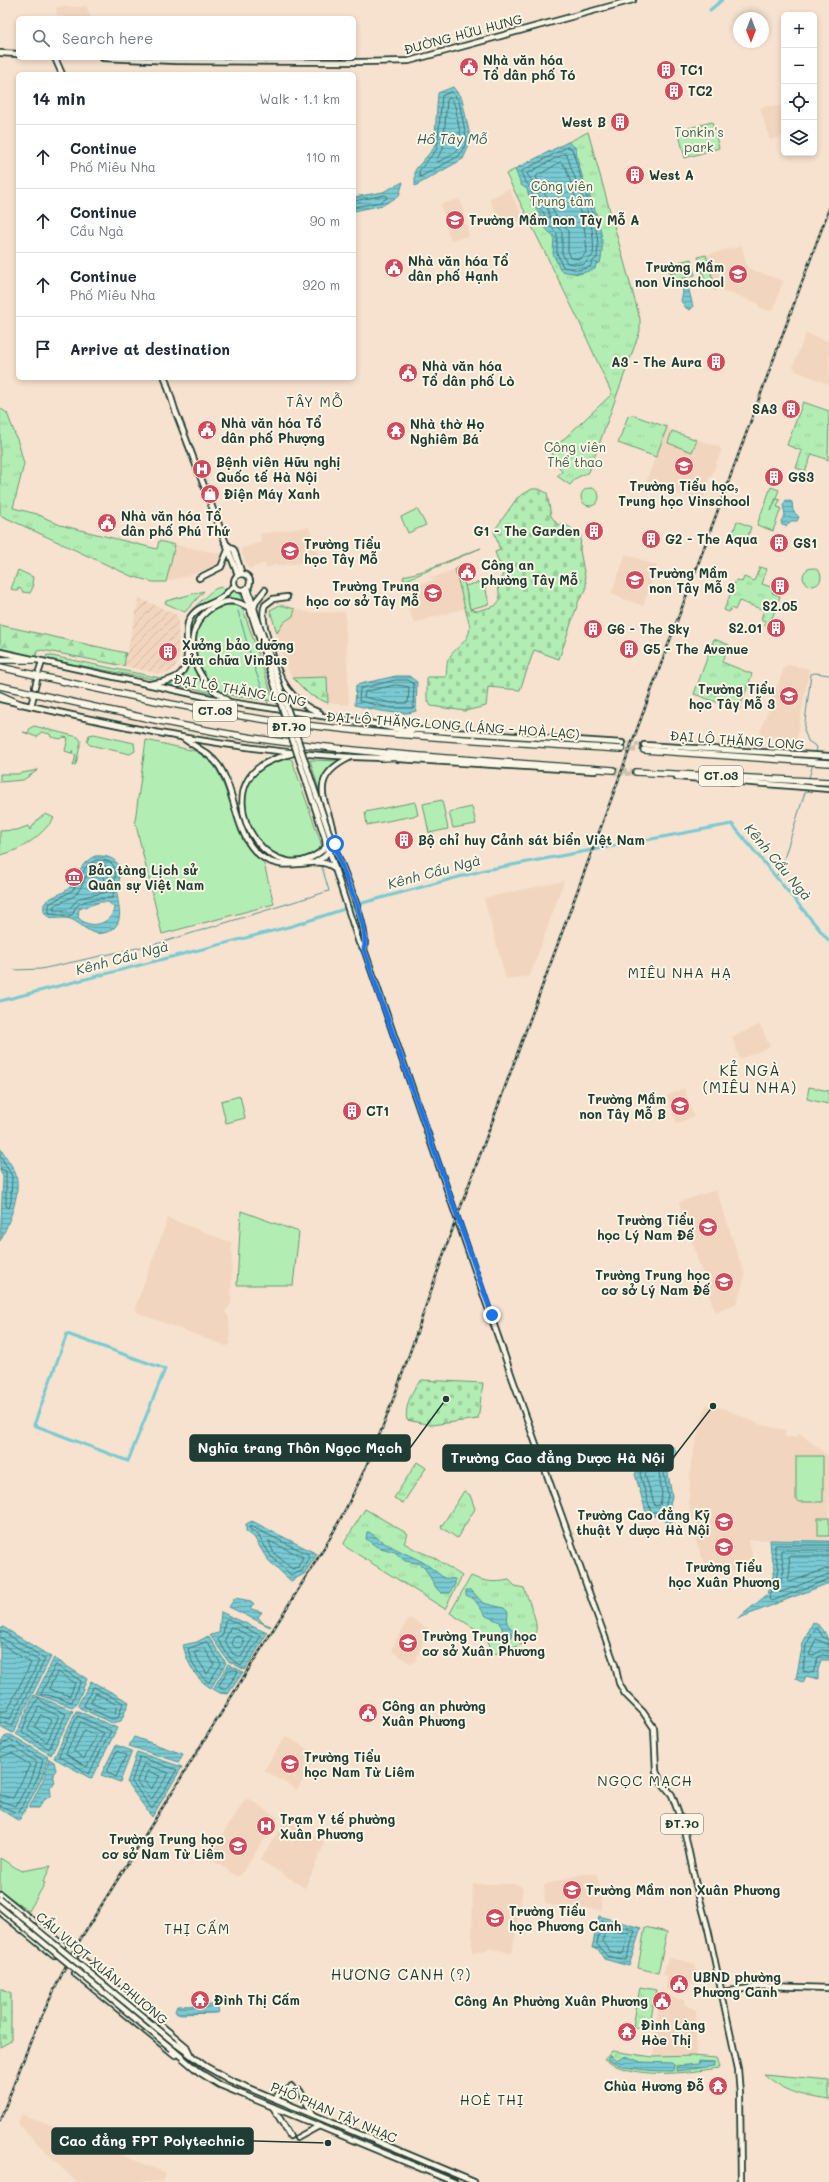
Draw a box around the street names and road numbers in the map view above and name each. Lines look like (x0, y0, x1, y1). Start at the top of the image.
street label: ĐƯỜNG HỮU HƯNG (402, 9, 524, 58)
street label: ĐẠI LỘ THĂNG LONG (172, 669, 308, 710)
road number: CT.03 (193, 701, 237, 721)
street label: ĐẠI LỘ THĂNG LONG (LÁNG - HOÀ LẠC) (326, 707, 580, 742)
road number: ĐT.70 (268, 717, 310, 737)
street label: ĐẠI LỘ THĂNG LONG (669, 726, 805, 753)
road number: CT.03 (699, 766, 743, 786)
road number: ĐT.70 (661, 1814, 703, 1834)
street label: CẦU VƯỢT XUÂN PHƯƠNG (33, 1907, 173, 2028)
street label: PHỐ PHAN TÂY NHẠC (269, 2077, 400, 2146)

